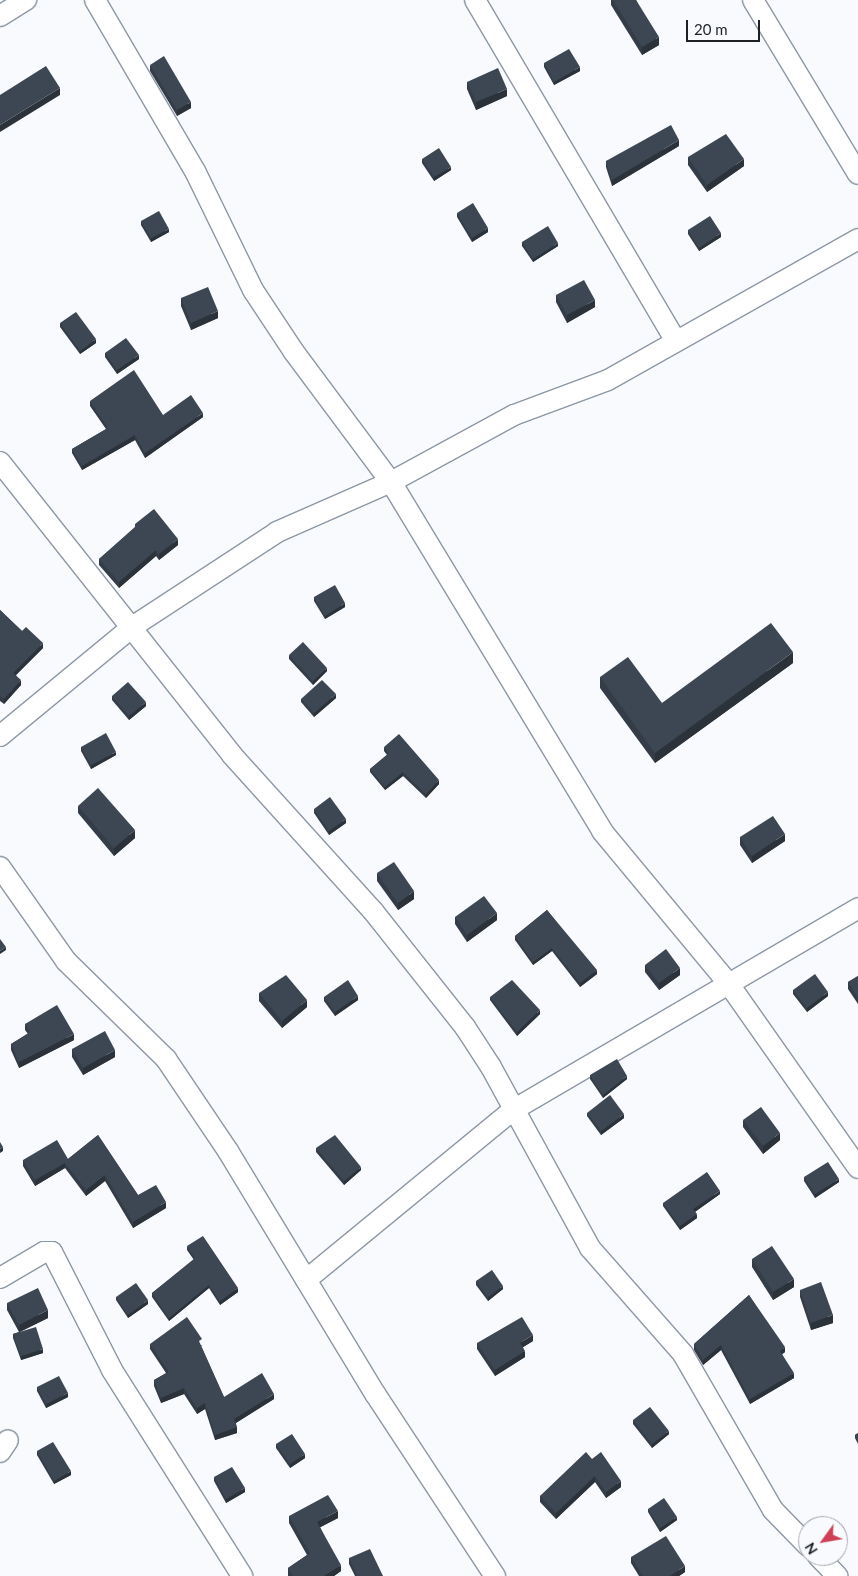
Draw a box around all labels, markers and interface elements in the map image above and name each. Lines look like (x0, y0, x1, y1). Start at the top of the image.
scale bar (688, 10, 762, 42)
text: 20 m (694, 20, 728, 38)
north arrow (798, 1516, 848, 1566)
text: N (801, 1540, 821, 1558)

